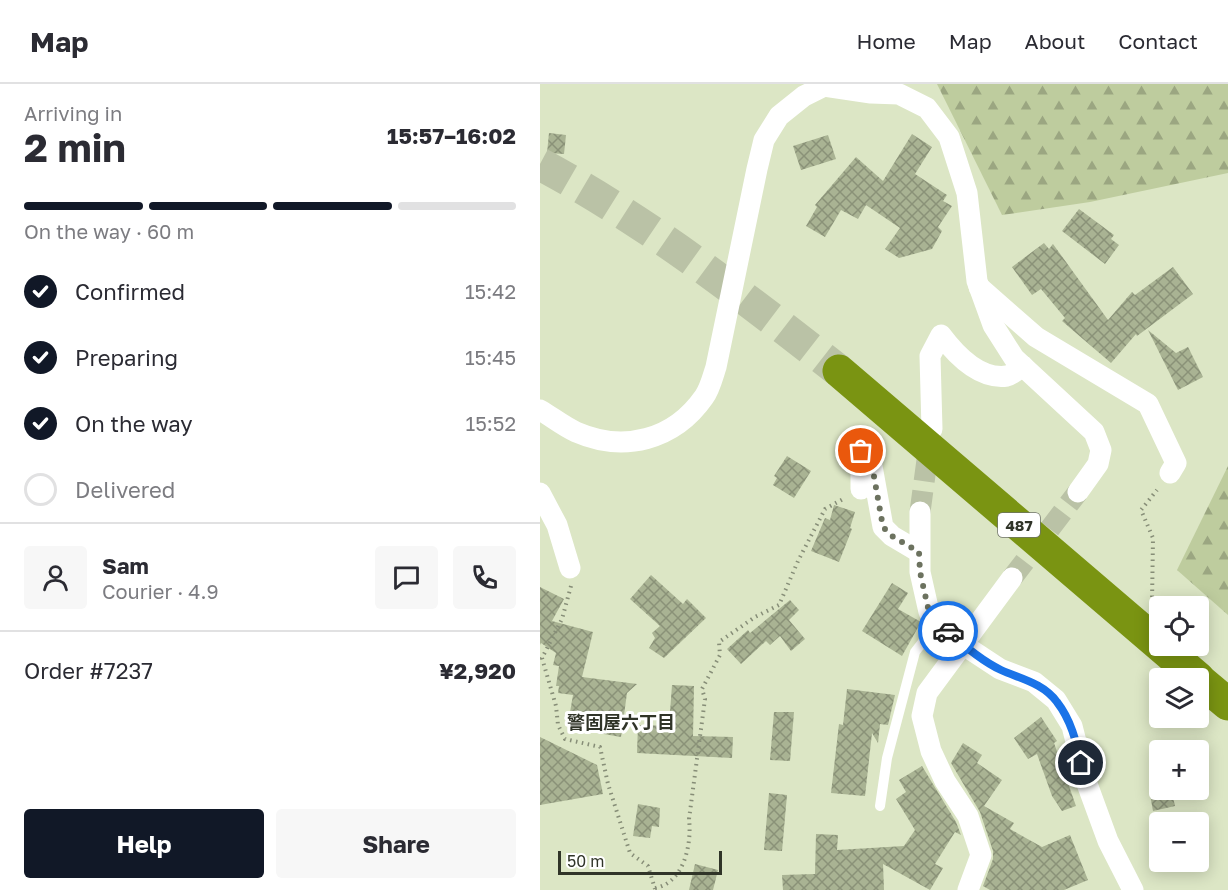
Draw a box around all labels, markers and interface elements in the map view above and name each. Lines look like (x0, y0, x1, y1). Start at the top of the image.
text: Map (30, 25, 88, 58)
text: Home (856, 28, 916, 54)
text: Map (949, 28, 992, 54)
text: About (1025, 28, 1085, 54)
text: Contact (1118, 28, 1198, 54)
text: Arriving in (24, 101, 122, 125)
text: 15:57–16:02 (387, 122, 516, 149)
text: 2 min (24, 124, 126, 171)
text: On the way · 60 m (24, 219, 194, 243)
icon: check (24, 275, 57, 308)
text: Confirmed (75, 278, 185, 305)
text: 15:42 (465, 279, 516, 303)
icon: check (24, 341, 57, 374)
text: Preparing (75, 344, 178, 371)
text: 15:45 (465, 345, 516, 369)
icon: check (24, 407, 57, 440)
text: On the way (75, 410, 193, 437)
text: 15:52 (466, 411, 516, 435)
pin (835, 425, 886, 476)
icon: bag (844, 434, 877, 467)
text: Delivered (75, 476, 175, 503)
road number: 487 (998, 513, 1040, 537)
button: person (24, 546, 87, 609)
button: chat (375, 546, 438, 609)
button: phone (453, 546, 516, 609)
text: Sam (102, 552, 149, 579)
text: Courier · 4.9 (102, 579, 219, 603)
map controls (1149, 596, 1209, 872)
button: locate (1149, 596, 1209, 656)
courier (918, 601, 978, 661)
icon: car (932, 615, 965, 648)
text: Order #7237 (24, 657, 153, 684)
text: ¥2,920 (439, 657, 516, 684)
button: layers (1149, 668, 1209, 728)
district label: 警固屋六丁目 (567, 711, 675, 733)
pin (1055, 737, 1106, 788)
button: + (1149, 740, 1209, 800)
icon: home (1064, 746, 1097, 779)
button: Help (24, 809, 264, 878)
button: Share (276, 809, 516, 878)
button: − (1149, 812, 1209, 872)
scale bar (558, 848, 722, 876)
text: 50 m (567, 851, 604, 871)

